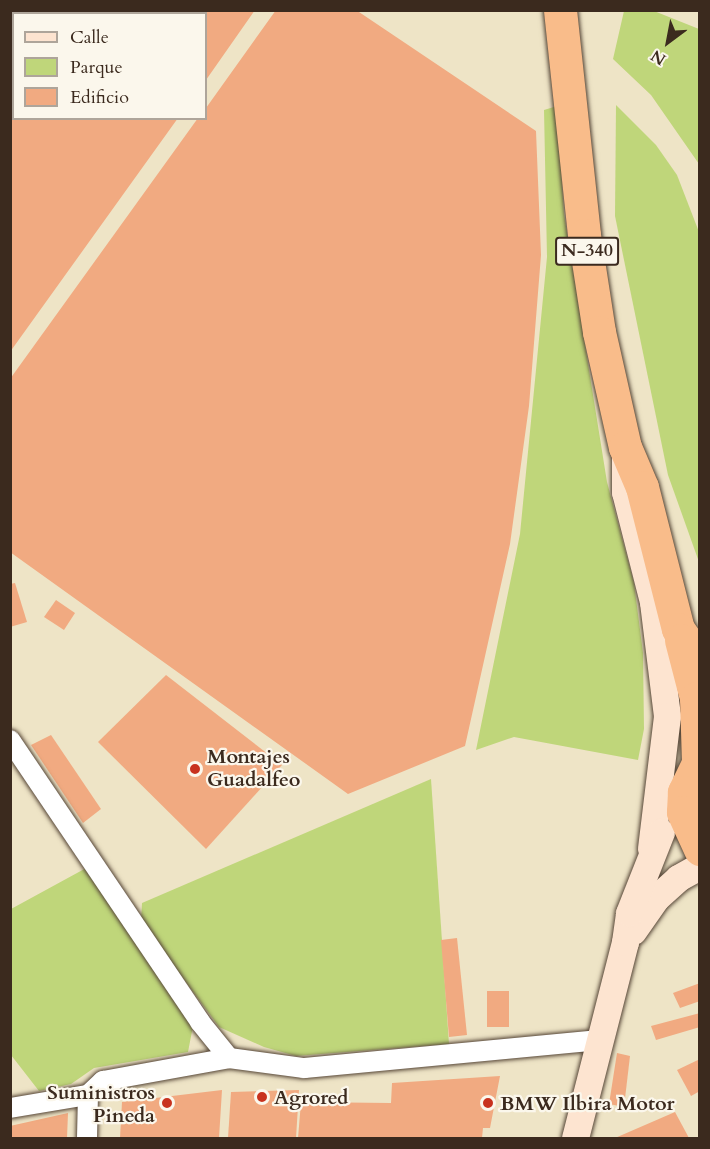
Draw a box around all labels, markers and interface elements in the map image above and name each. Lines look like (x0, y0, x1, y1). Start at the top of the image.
legend (12, 12, 207, 120)
north arrow (638, 12, 698, 72)
text: Calle (70, 25, 109, 50)
text: N (647, 44, 670, 70)
text: Parque (70, 55, 123, 80)
text: Edificio (70, 85, 129, 110)
road number: N-340 (554, 236, 620, 266)
place label: Montajes Guadalfeo (207, 745, 300, 792)
marker: Montajes Guadalfeo (188, 762, 202, 776)
place label: Suministros Pineda (47, 1080, 155, 1127)
place label: Agrored (274, 1085, 348, 1109)
marker: Agrored (255, 1090, 269, 1104)
place label: BMW Ilbira Motor (500, 1091, 675, 1115)
marker: Suministros Pineda (160, 1096, 174, 1110)
marker: BMW Ilbira Motor (481, 1096, 495, 1110)

